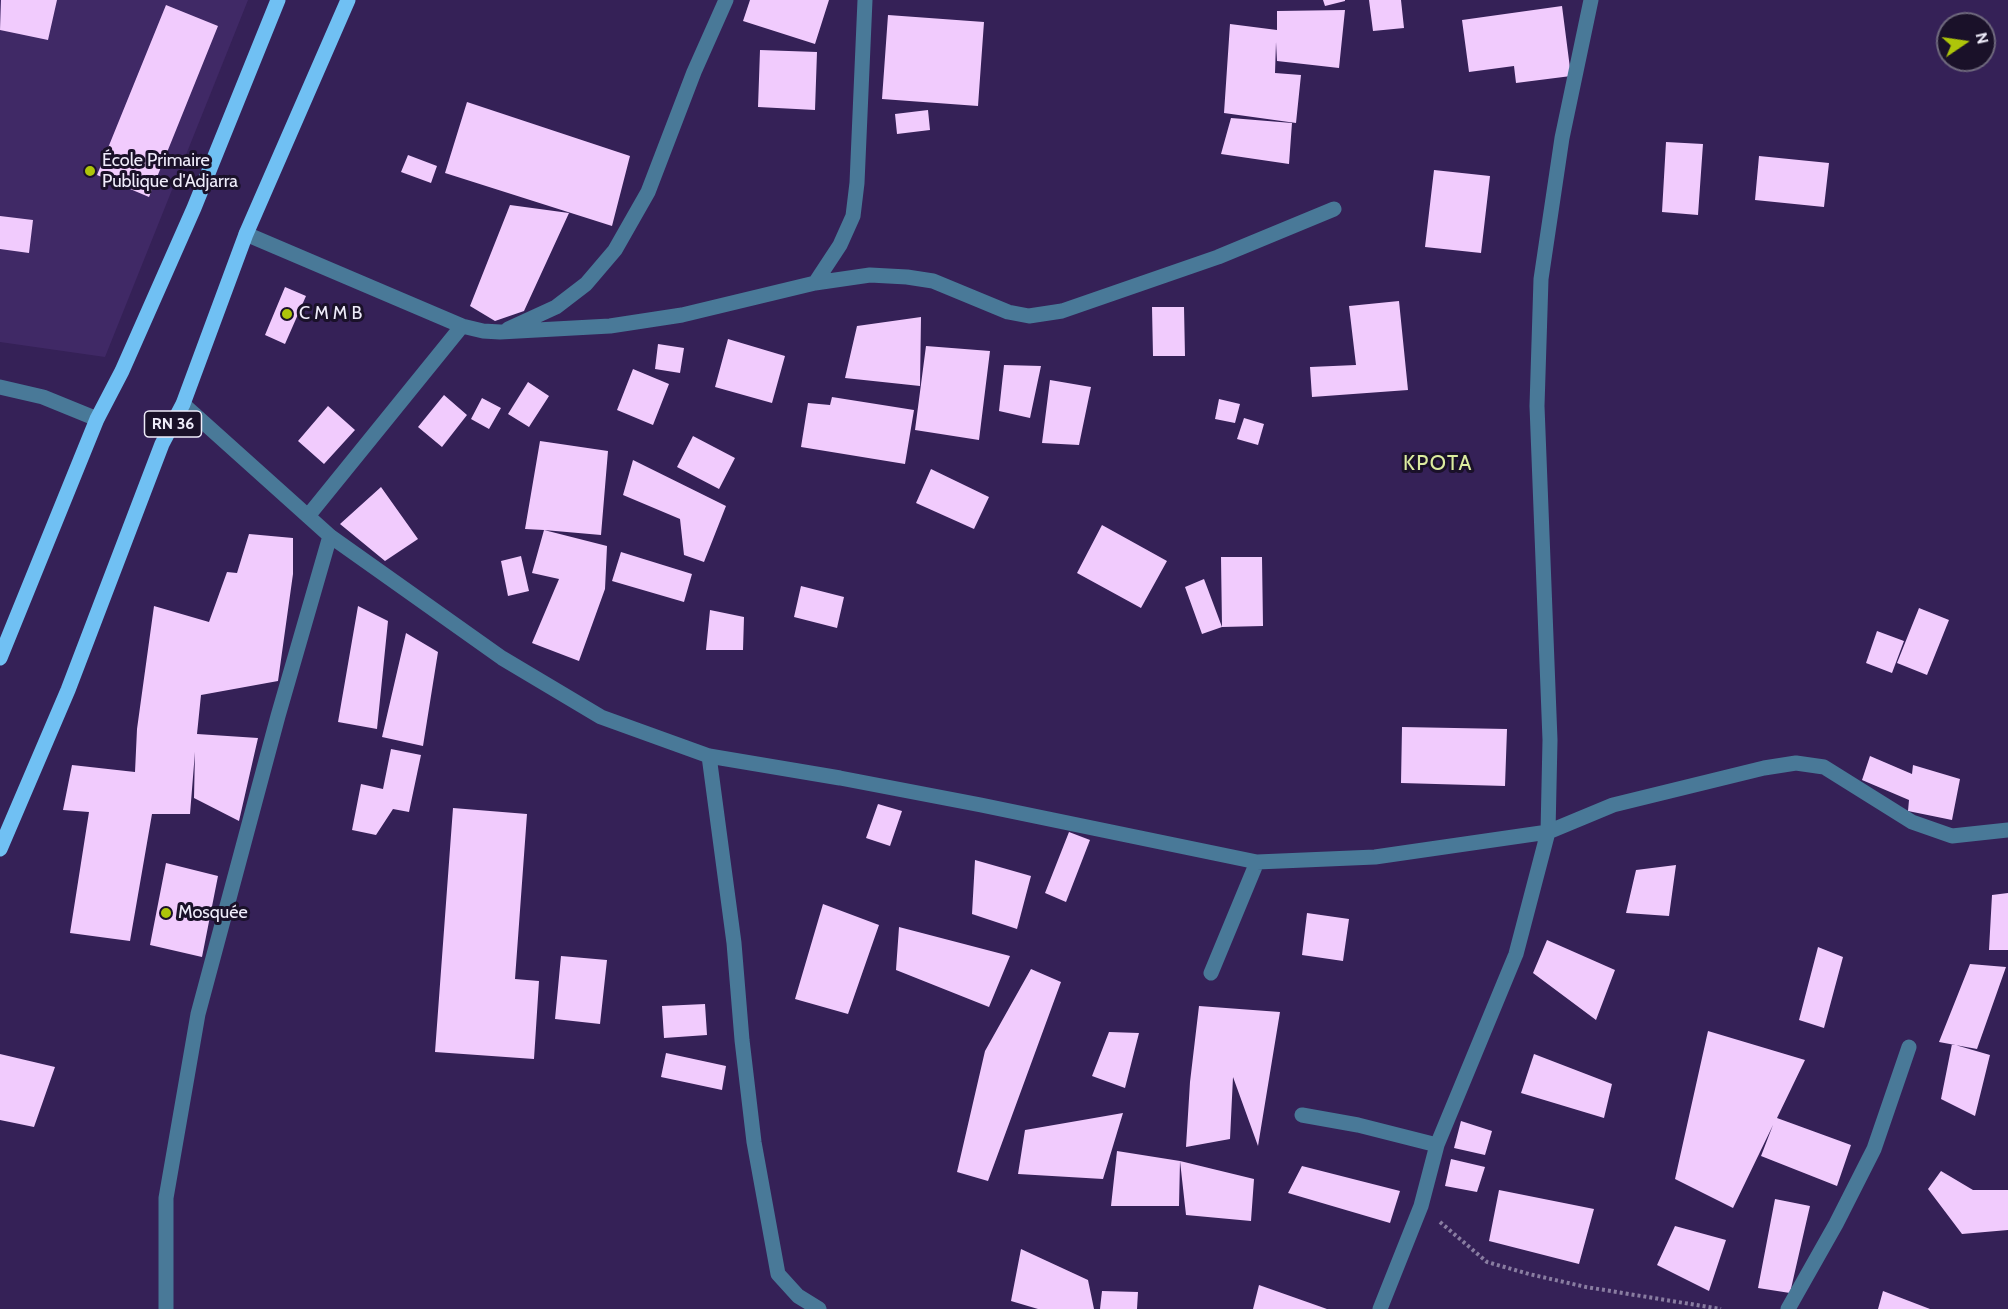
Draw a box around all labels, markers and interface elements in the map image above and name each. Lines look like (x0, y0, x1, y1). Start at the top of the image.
north arrow (1936, 12, 1996, 72)
text: N (1972, 31, 1993, 46)
place label: École Primaire Publique d'Adjarra (102, 150, 238, 192)
marker: École Primaire Publique d'Adjarra (83, 164, 97, 178)
place label: C M M B (299, 303, 362, 325)
marker: C M M B (280, 307, 294, 321)
road number: RN 36 (144, 411, 201, 437)
district label: KPOTA (1403, 451, 1473, 477)
place label: Mosquée (178, 902, 248, 924)
marker: Mosquée (159, 906, 173, 920)

